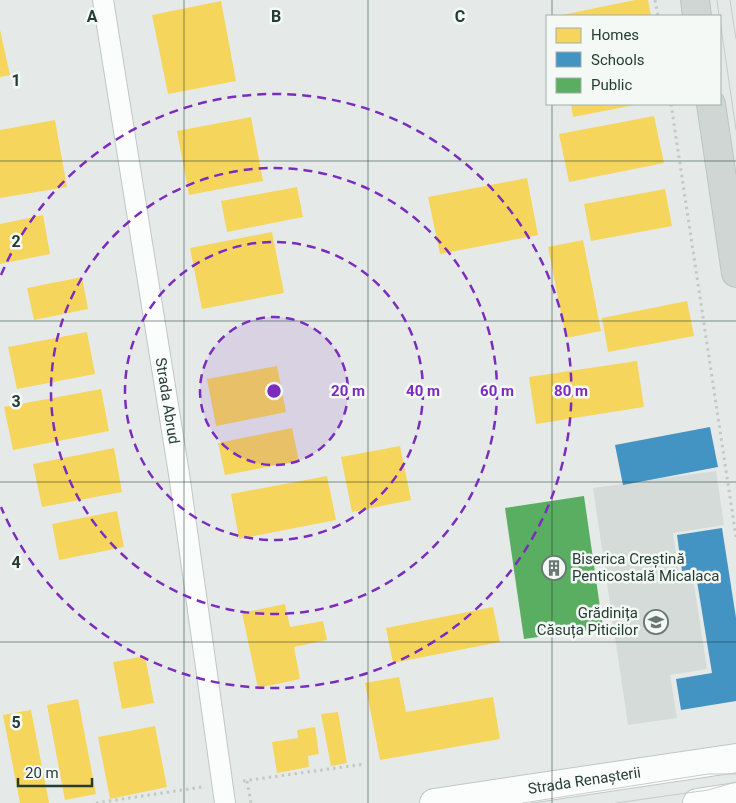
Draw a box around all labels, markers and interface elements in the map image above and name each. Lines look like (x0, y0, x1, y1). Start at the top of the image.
text: A (87, 7, 98, 26)
text: B (271, 7, 281, 26)
text: C (455, 7, 465, 26)
legend (546, 15, 721, 105)
text: Homes (591, 26, 639, 44)
text: Schools (591, 51, 645, 69)
text: 1 (11, 71, 21, 90)
text: Public (591, 76, 632, 94)
text: 2 (11, 232, 21, 251)
street label: Strada Abrud (151, 356, 183, 445)
centre of rings (265, 382, 283, 400)
text: 20 m (331, 382, 365, 400)
text: 40 m (406, 382, 440, 400)
text: 60 m (480, 382, 514, 400)
text: 80 m (554, 382, 588, 400)
text: 3 (11, 392, 21, 411)
place label: Biserica Creștină Penticostală Micalaca (572, 550, 719, 585)
text: 4 (11, 553, 21, 572)
building icon: Biserica Creștină Penticostală Micalaca (541, 555, 567, 581)
place label: Grădinița Căsuța Piticilor (537, 604, 638, 639)
school or university icon: Grădinița Căsuța Piticilor (643, 609, 669, 635)
text: 5 (11, 713, 21, 732)
scale bar (18, 756, 91, 788)
street label: Strada Renașterii (527, 763, 642, 798)
text: 20 m (25, 764, 59, 782)

